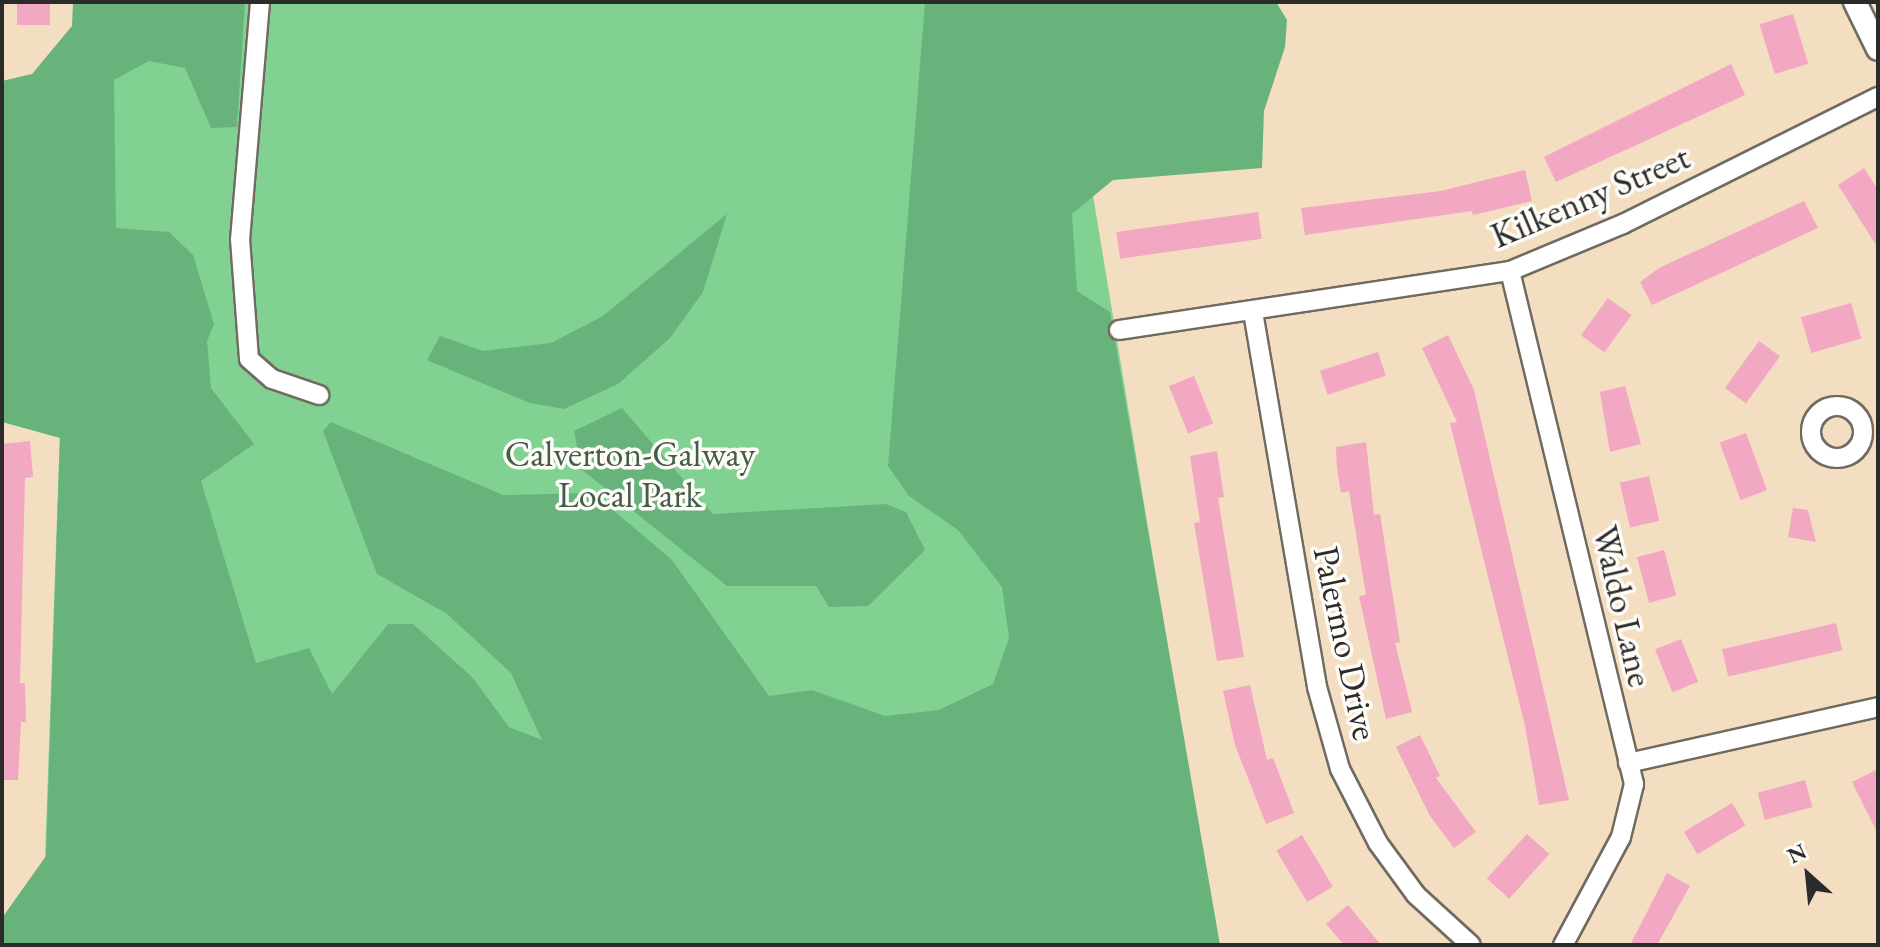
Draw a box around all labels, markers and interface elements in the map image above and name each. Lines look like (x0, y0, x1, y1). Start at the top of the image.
street label: Kilkenny Street (1484, 135, 1696, 257)
park label: Calverton-Galway Local Park (505, 431, 755, 516)
street label: Waldo Lane (1584, 521, 1662, 691)
street label: Palermo Drive (1304, 542, 1388, 744)
north arrow (1768, 835, 1848, 915)
text: N (1782, 836, 1811, 870)

